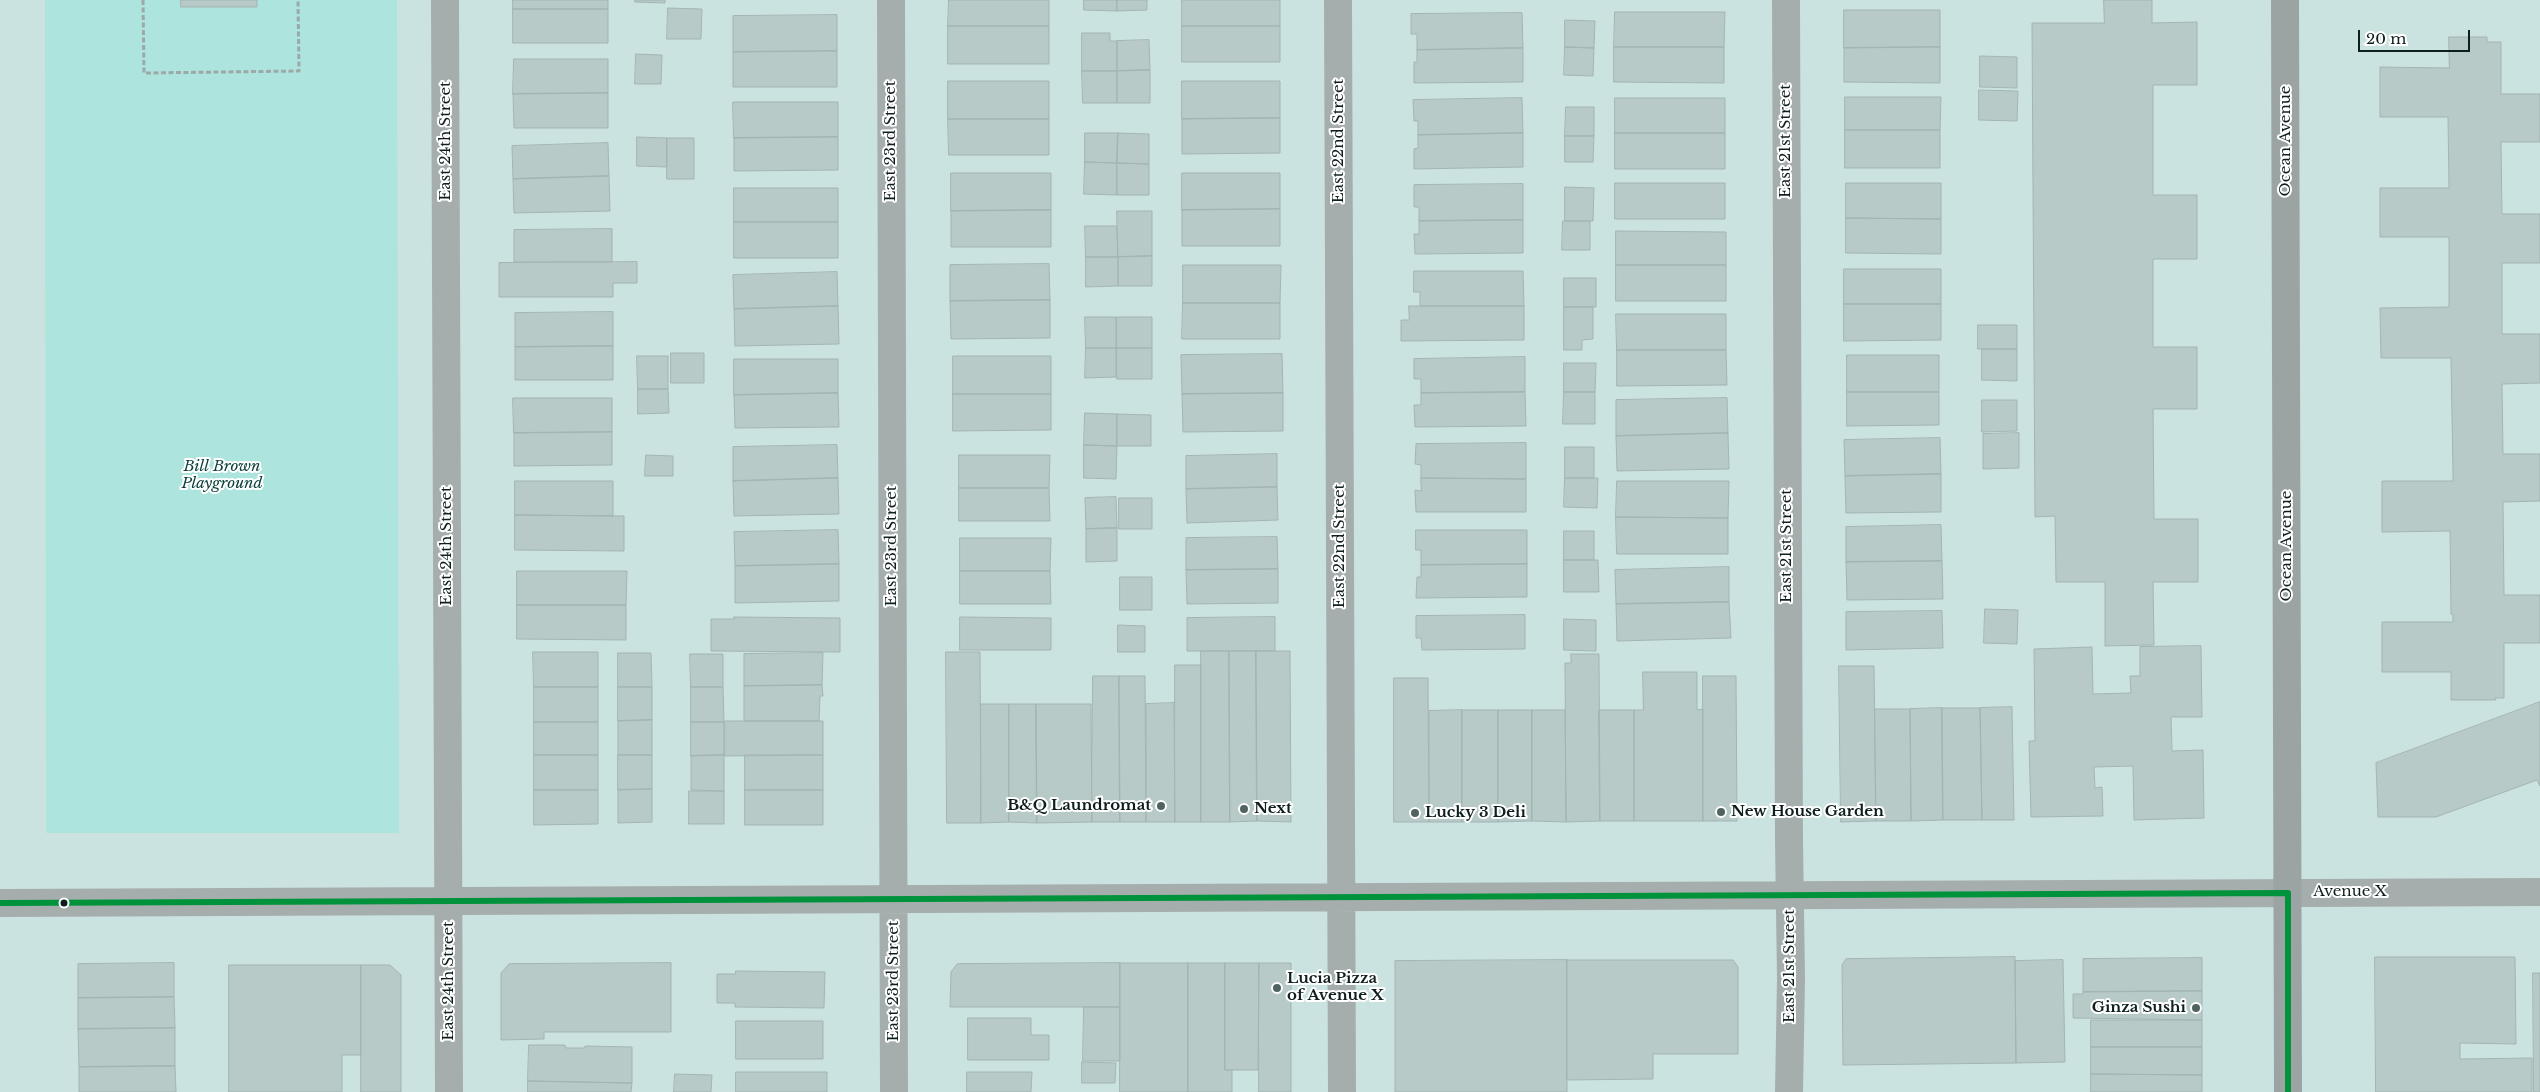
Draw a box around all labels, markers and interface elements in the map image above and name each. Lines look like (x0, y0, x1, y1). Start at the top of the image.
scale bar (2360, 20, 2472, 52)
text: 20 m (2366, 29, 2406, 48)
street label: East 22nd Street (1330, 79, 1348, 203)
street label: East 23rd Street (882, 80, 900, 202)
street label: East 24th Street (437, 81, 455, 201)
street label: East 21st Street (1777, 84, 1795, 198)
street label: Ocean Avenue (2277, 86, 2295, 196)
park label: Bill Brown Playground (182, 458, 262, 493)
street label: East 22nd Street (1331, 484, 1349, 608)
street label: East 23rd Street (883, 485, 901, 607)
street label: East 24th Street (438, 486, 456, 606)
street label: East 21st Street (1778, 489, 1796, 603)
street label: Ocean Avenue (2278, 491, 2296, 601)
place label: B&Q Laundromat (1007, 797, 1151, 815)
marker: B&Q Laundromat (1155, 800, 1167, 812)
place label: Next (1254, 800, 1292, 818)
marker: Next (1238, 803, 1250, 815)
place label: New House Garden (1731, 803, 1884, 821)
place label: Lucky 3 Deli (1425, 804, 1526, 822)
marker: New House Garden (1715, 806, 1727, 818)
marker: Lucky 3 Deli (1409, 807, 1421, 819)
street label: Avenue X (2313, 883, 2387, 901)
unlabelled marker (59, 898, 69, 908)
street label: East 21st Street (1781, 909, 1799, 1023)
street label: East 23rd Street (885, 920, 903, 1042)
street label: East 24th Street (440, 921, 458, 1041)
place label: Lucia Pizza of Avenue X (1287, 970, 1384, 1005)
marker: Lucia Pizza of Avenue X (1271, 982, 1283, 994)
place label: Ginza Sushi (2092, 999, 2186, 1017)
marker: Ginza Sushi (2190, 1002, 2202, 1014)

